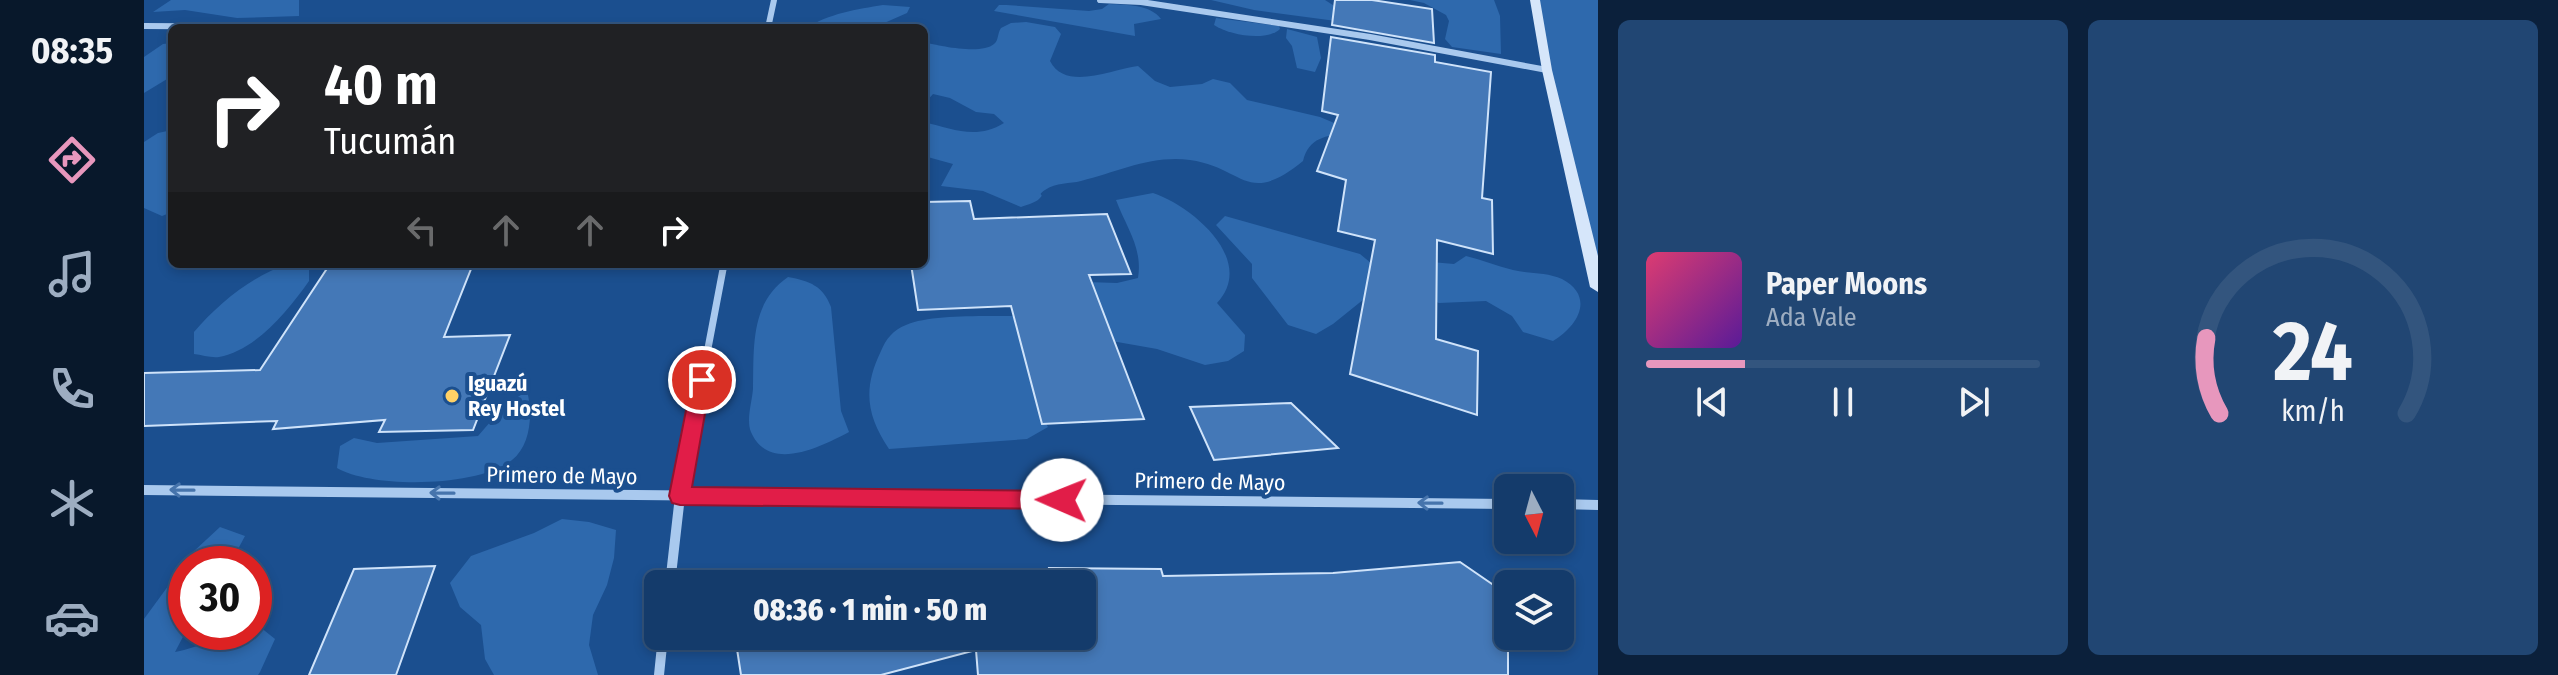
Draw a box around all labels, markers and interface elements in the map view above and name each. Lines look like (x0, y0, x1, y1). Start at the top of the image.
text: 08:35 (31, 29, 113, 73)
text: 40 m (324, 52, 438, 119)
icon: right (192, 56, 296, 160)
text: Tucumán (324, 120, 456, 164)
icon: directions (44, 132, 100, 188)
icon: left (400, 208, 444, 252)
icon: ahead (484, 208, 528, 252)
icon: ahead (568, 208, 612, 252)
icon: right (652, 208, 696, 252)
icon: music (44, 246, 100, 302)
text: Paper Moons (1766, 266, 1927, 302)
text: 24 (2272, 301, 2353, 401)
text: Ada Vale (1766, 302, 1857, 333)
pin (668, 346, 736, 414)
icon: arrive (680, 358, 724, 402)
icon: phone (44, 361, 100, 417)
place label: Iguazú Rey Hostel (468, 370, 566, 422)
icon: previous (1690, 380, 1734, 424)
icon: pause (1821, 380, 1865, 424)
icon: next (1952, 380, 1996, 424)
marker: Iguazú Rey Hostel (443, 387, 461, 405)
text: km/h (2281, 394, 2345, 429)
position arrow (1020, 458, 1104, 542)
street label: Primero de Mayo (486, 461, 638, 490)
street label: Primero de Mayo (1134, 467, 1286, 496)
north arrow (1494, 474, 1574, 554)
map controls (1494, 474, 1574, 650)
icon: climate (44, 475, 100, 531)
one-way arrow (169, 483, 196, 498)
one-way arrow (429, 486, 456, 501)
one-way arrow (1417, 495, 1444, 511)
speed limit sign: 30 (168, 546, 272, 650)
button: layers (1494, 570, 1574, 650)
icon: car (44, 590, 100, 646)
text: 08:36 · 1 min · 50 m (753, 592, 987, 628)

